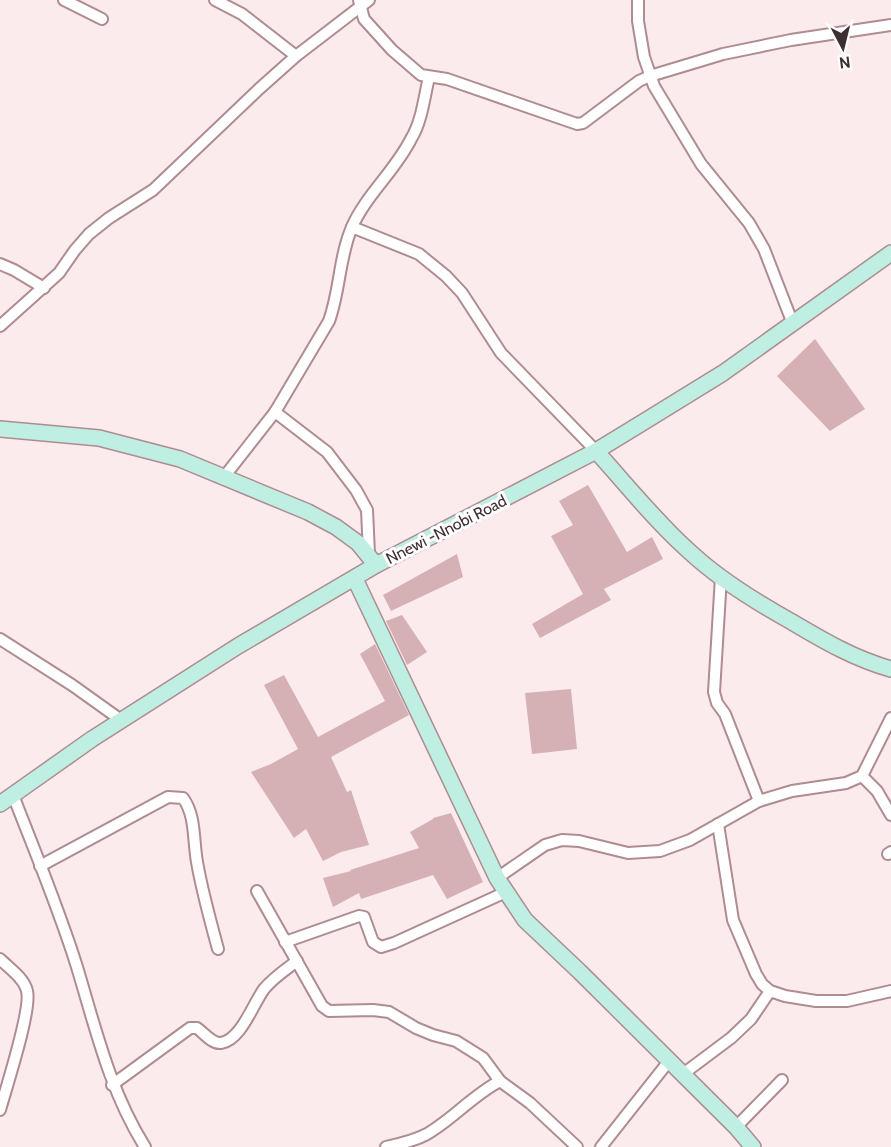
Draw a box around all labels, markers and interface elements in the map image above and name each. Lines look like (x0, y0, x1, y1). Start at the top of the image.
north arrow (813, 18, 873, 78)
text: N (838, 52, 852, 73)
street label: Nnewi -Nnobi Road (383, 491, 510, 568)

